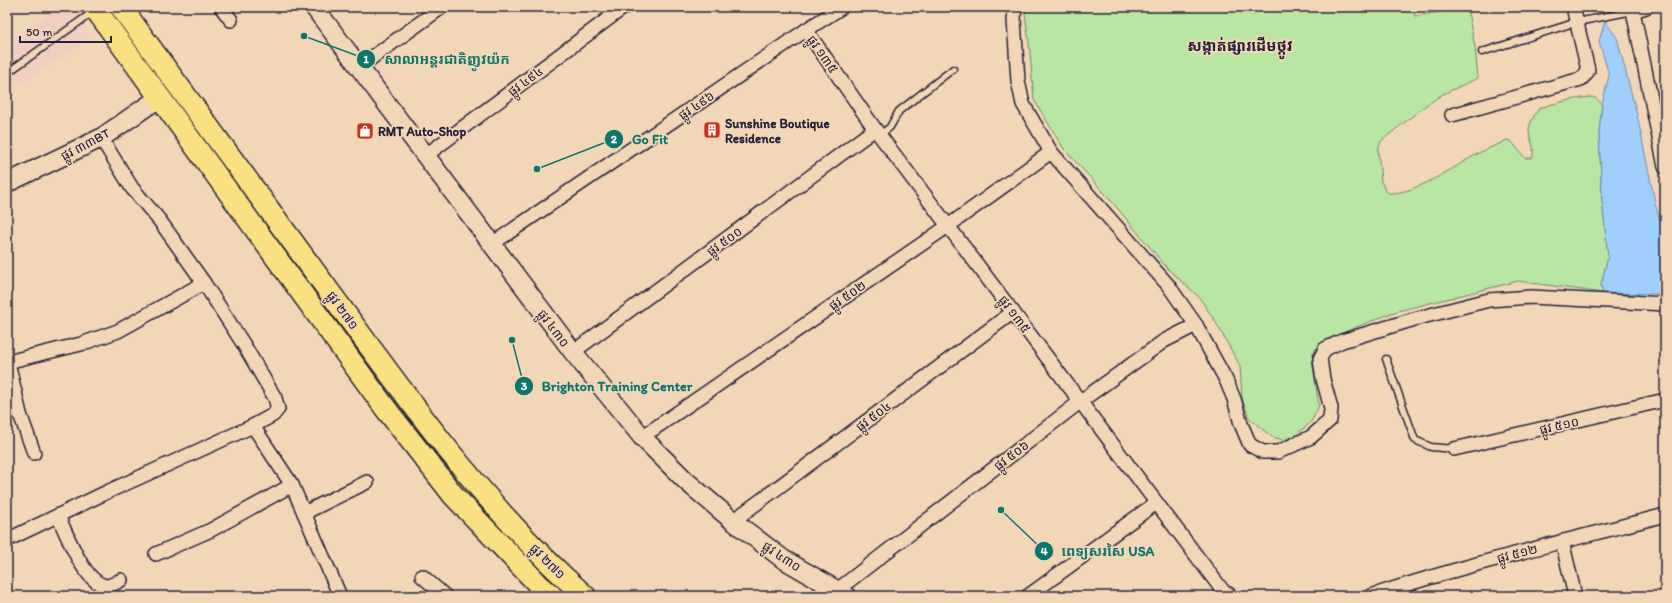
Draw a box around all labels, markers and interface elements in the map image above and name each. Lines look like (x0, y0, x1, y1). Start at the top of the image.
scale bar (20, 18, 111, 44)
text: 50 m (26, 25, 52, 39)
street label: ផ្លូវ ១៣៥ (801, 32, 841, 78)
district label: សង្កាត់ផ្សារដើមថ្កូវ (1187, 36, 1293, 60)
callout: សាលាអន្តរជាតិញូវយ៉ក (356, 46, 518, 72)
text: សាលាអន្តរជាតិញូវយ៉ក (384, 51, 510, 72)
text: 1 (363, 52, 369, 66)
street label: ផ្លូវ ៤៩៤ (505, 63, 548, 103)
street label: ផ្លូវ ៤៩៦ (675, 88, 719, 126)
place label: Sunshine Boutique Residence (725, 116, 830, 146)
building icon: Sunshine Boutique Residence (702, 120, 722, 140)
shop icon: RMT Auto-Shop (355, 121, 375, 141)
place label: RMT Auto-Shop (378, 124, 466, 140)
street label: ផ្លូវ ៣៣BT (58, 125, 115, 167)
callout: Go Fit (604, 126, 676, 152)
text: Go Fit (632, 131, 669, 148)
text: 2 (611, 132, 618, 146)
street label: ផ្លូវ ៥០០ (704, 224, 747, 262)
street label: ផ្លូវ ៥០២ (826, 277, 871, 317)
street label: ផ្លូវ ២៧១ (321, 288, 361, 335)
street label: ផ្លូវ ១៣៥ (993, 293, 1034, 338)
street label: ផ្លូវ ៤៣០ (532, 307, 573, 352)
callout: Brighton Training Center (514, 373, 700, 399)
text: Brighton Training Center (542, 378, 693, 395)
text: 3 (521, 379, 528, 393)
street label: ផ្លូវ ៥០៤ (853, 398, 896, 438)
street label: ផ្លូវ ៥១០ (1538, 414, 1581, 441)
street label: ផ្លូវ ៥០៦ (991, 437, 1034, 477)
street label: ផ្លូវ ៤៣០ (757, 538, 804, 578)
callout: ពេទ្យសរសៃ USA (1034, 538, 1162, 564)
street label: ផ្លូវ ២៧១ (524, 541, 568, 585)
street label: ផ្លូវ ៥១២ (1495, 541, 1540, 570)
text: ពេទ្យសរសៃ USA (1062, 543, 1156, 560)
text: 4 (1040, 544, 1048, 558)

